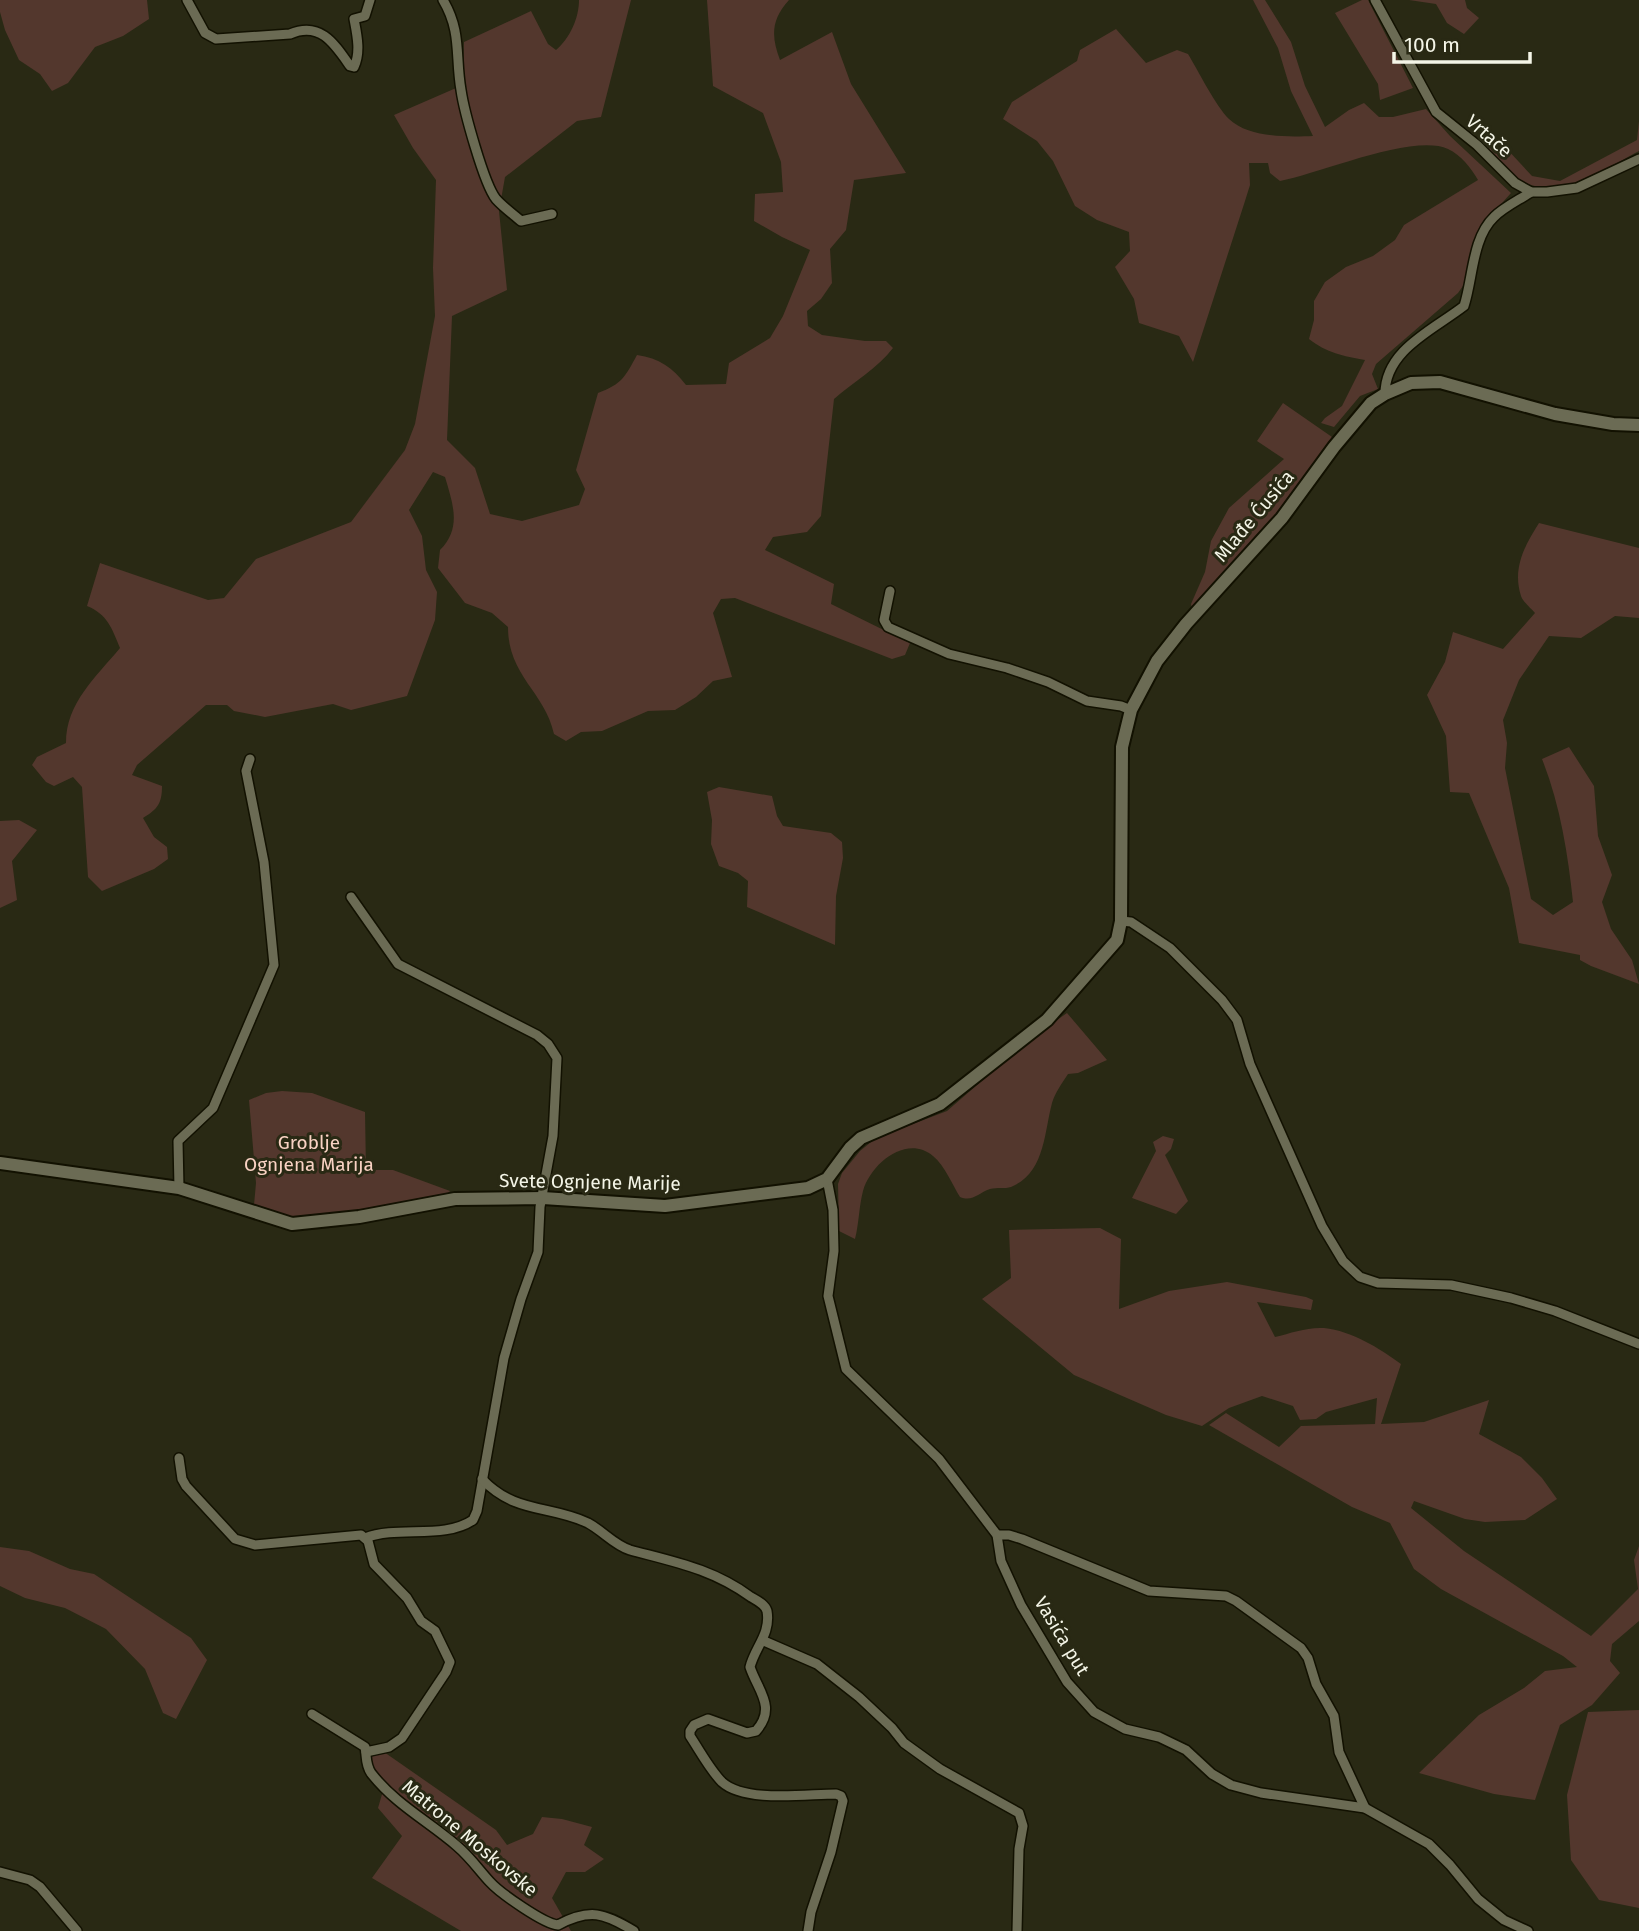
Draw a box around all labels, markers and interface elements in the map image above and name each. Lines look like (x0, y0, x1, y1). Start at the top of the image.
scale bar (1394, 21, 1530, 65)
text: 100 m (1404, 32, 1460, 58)
street label: Vrtače (1461, 110, 1517, 162)
street label: Mlađe Ćusića (1209, 466, 1299, 566)
park label: Groblje Ognjena Marija (244, 1131, 374, 1176)
street label: Svete Ognjene Marije (499, 1169, 681, 1195)
street label: Vasića put (1030, 1593, 1094, 1680)
street label: Matrone Moskovske (398, 1775, 542, 1901)

